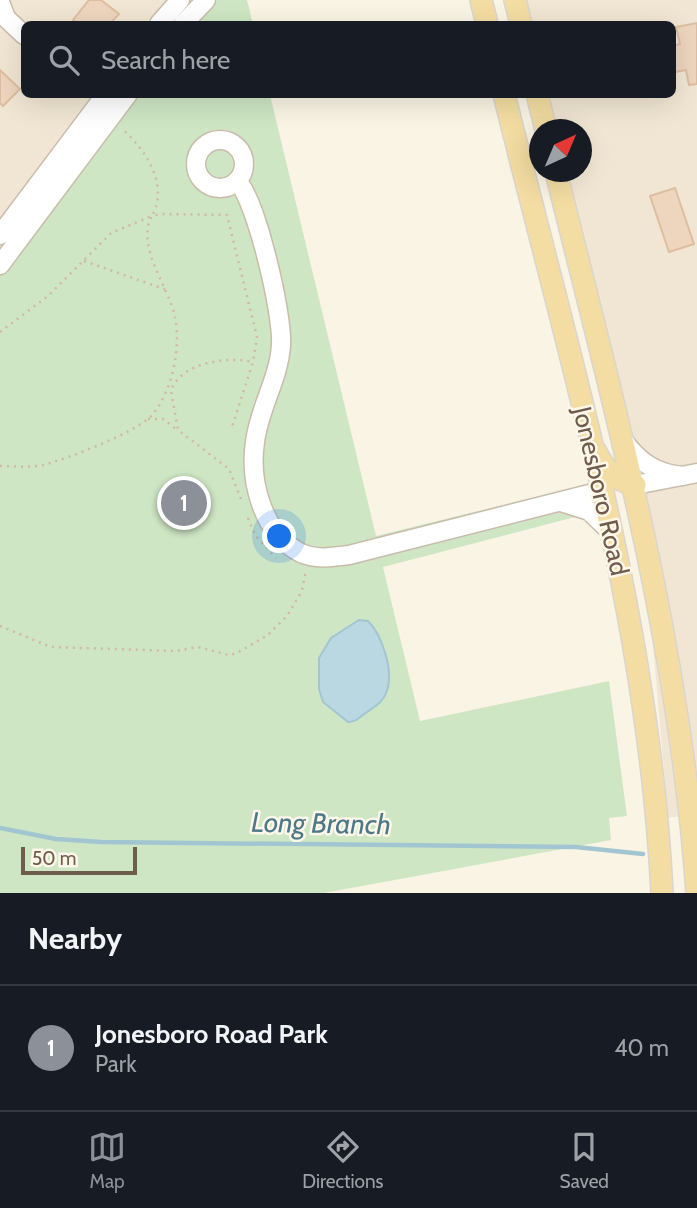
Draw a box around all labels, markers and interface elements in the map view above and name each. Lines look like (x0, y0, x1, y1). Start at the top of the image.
search box (21, 21, 676, 98)
icon: search (45, 41, 83, 79)
text: Search here (101, 44, 230, 76)
north arrow (529, 119, 592, 182)
street label: Jonesboro Road (566, 402, 636, 579)
pin: 1 (161, 477, 207, 529)
your location (262, 519, 296, 553)
water label: Long Branch (251, 805, 391, 841)
scale bar (21, 844, 136, 876)
text: 50 m (32, 847, 76, 870)
text: Nearby (28, 920, 122, 957)
text: Jonesboro Road Park (95, 1018, 328, 1050)
text: 1 (47, 1034, 55, 1062)
text: 40 m (614, 1034, 669, 1062)
text: Park (95, 1050, 136, 1078)
tab: Map (88, 1128, 126, 1193)
tab: Directions (302, 1128, 383, 1193)
tab: Saved (560, 1128, 609, 1193)

